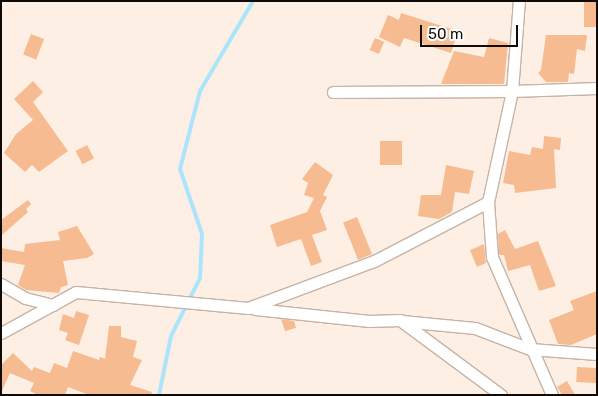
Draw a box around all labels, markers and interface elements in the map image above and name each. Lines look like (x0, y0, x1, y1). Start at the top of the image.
scale bar (423, 15, 520, 47)
text: 50 m (428, 25, 463, 43)

